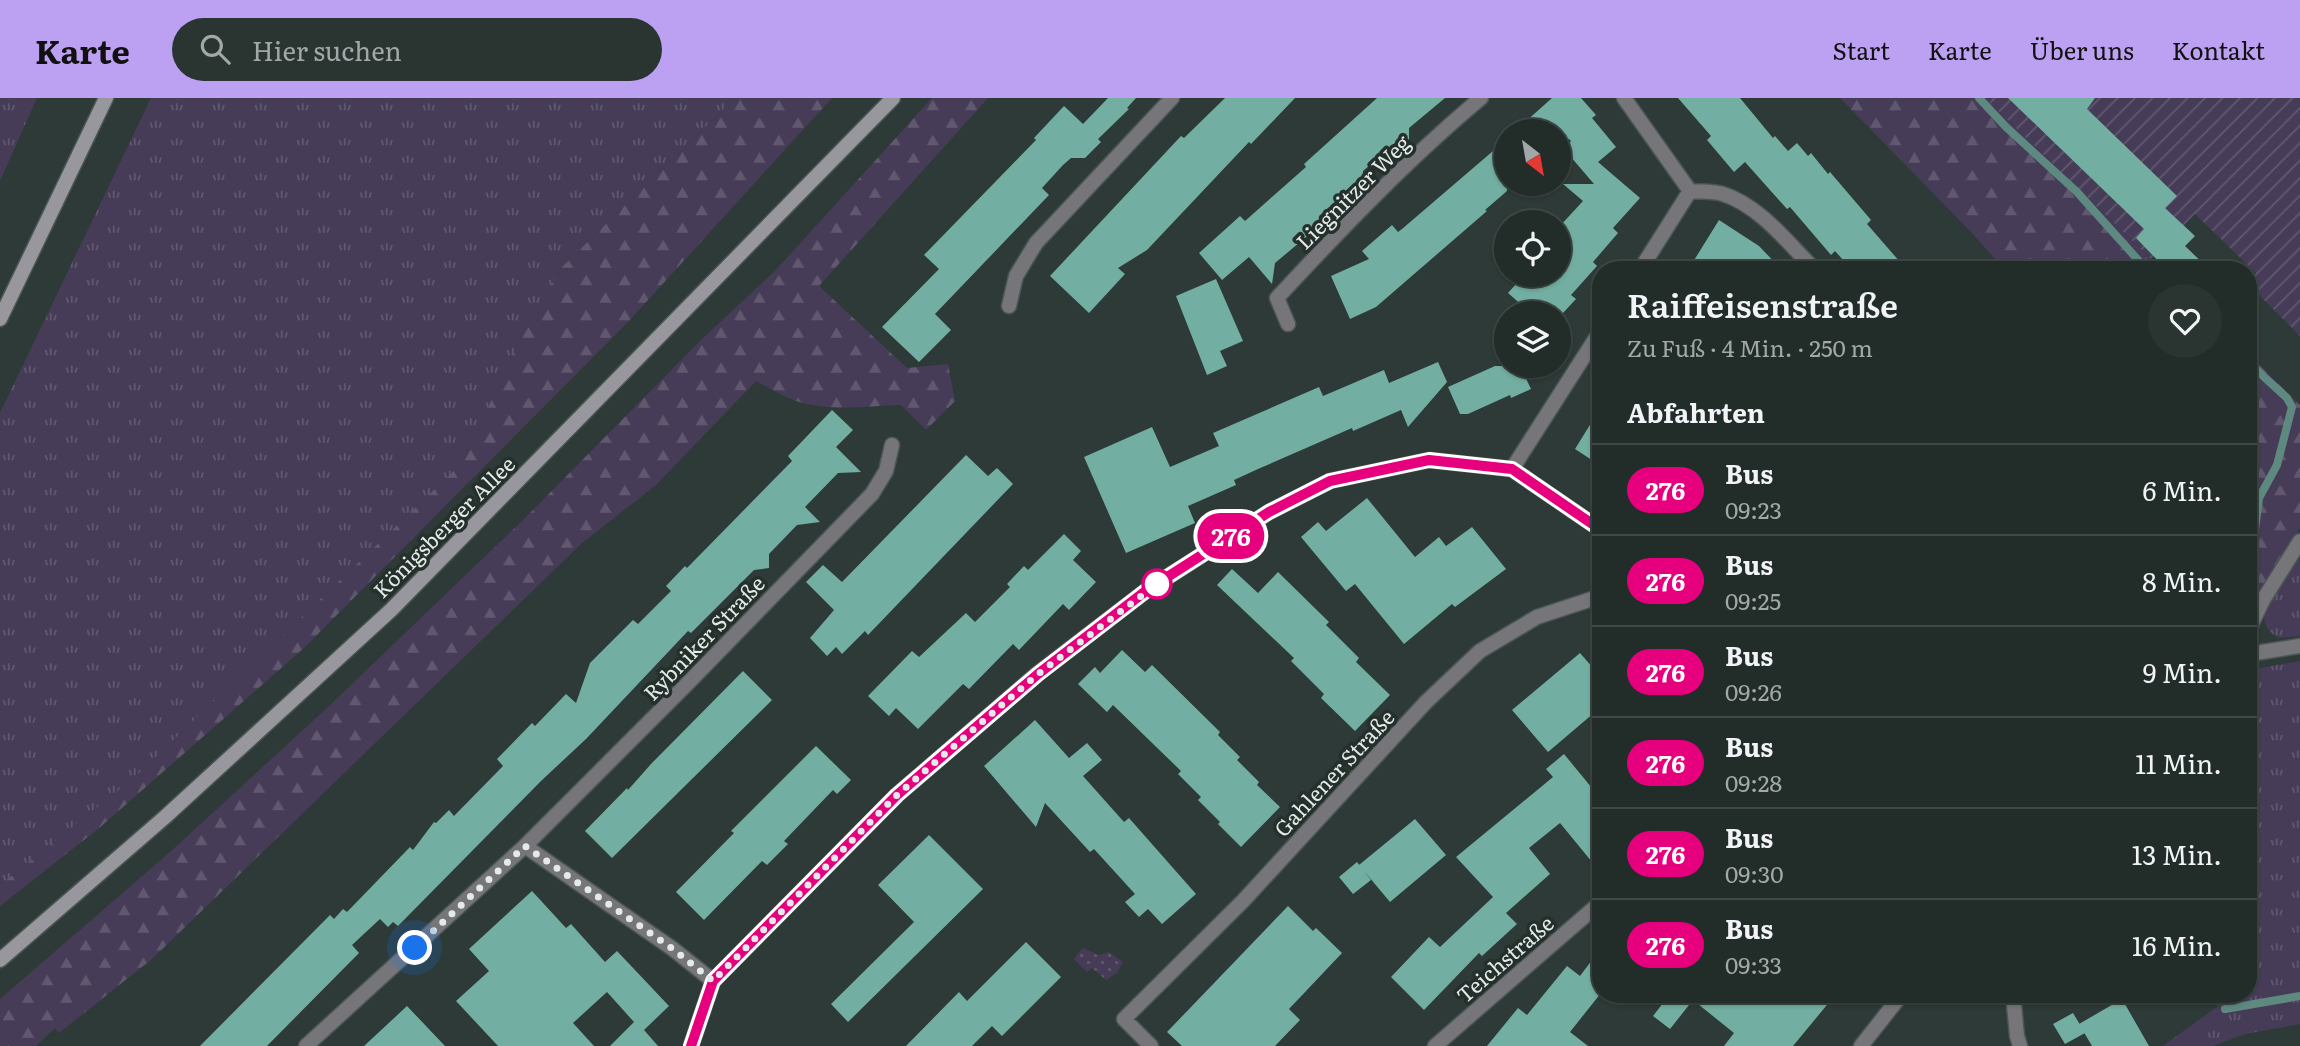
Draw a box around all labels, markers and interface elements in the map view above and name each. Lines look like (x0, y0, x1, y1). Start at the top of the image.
search box (172, 18, 662, 81)
text: Karte (35, 25, 130, 74)
icon: search (196, 30, 234, 68)
text: Hier suchen (252, 30, 402, 69)
text: Start (1833, 32, 1890, 67)
text: Karte (1928, 32, 1992, 67)
text: Über uns (2030, 32, 2134, 67)
text: Kontakt (2172, 32, 2265, 67)
north arrow (1494, 119, 1572, 196)
map controls (1494, 119, 1571, 378)
street label: Liegnitzer Weg (1288, 127, 1416, 255)
button: locate (1494, 210, 1571, 287)
text: Raiffeisenstraße (1627, 279, 1898, 328)
button: heart (2148, 284, 2222, 358)
button: layers (1494, 301, 1571, 378)
text: Zu Fuß · 4 Min. · 250 m (1627, 330, 1873, 364)
text: Abfahrten (1627, 392, 1765, 431)
street label: Königsberger Allee (365, 448, 521, 604)
text: Bus (1725, 453, 1773, 492)
text: 6 Min. (2142, 470, 2222, 509)
text: 276 (1646, 472, 1685, 507)
text: 09:23 (1725, 492, 1782, 526)
line badge: 276 (1191, 513, 1271, 559)
text: 276 (1211, 518, 1251, 553)
text: Bus (1725, 544, 1773, 583)
text: 8 Min. (2142, 561, 2222, 600)
text: 276 (1646, 563, 1685, 598)
street label: Rybniker Straße (635, 568, 771, 706)
unlabelled marker (1142, 569, 1172, 599)
text: 09:25 (1725, 583, 1781, 617)
text: Bus (1725, 635, 1773, 674)
text: 9 Min. (2143, 652, 2222, 691)
text: 276 (1646, 654, 1685, 689)
text: 09:26 (1725, 674, 1782, 708)
street label: Gahlener Straße (1266, 701, 1400, 842)
text: Bus (1725, 726, 1773, 765)
text: 11 Min. (2135, 743, 2222, 782)
text: 276 (1646, 745, 1685, 780)
text: 09:28 (1725, 765, 1782, 799)
text: Bus (1725, 817, 1773, 856)
text: 13 Min. (2132, 834, 2222, 873)
text: 276 (1646, 836, 1685, 871)
text: 09:30 (1725, 856, 1784, 890)
street label: Teichstraße (1449, 907, 1559, 1009)
text: Bus (1725, 908, 1773, 947)
text: 16 Min. (2132, 925, 2222, 964)
text: 276 (1646, 927, 1685, 962)
your location (397, 930, 432, 965)
text: 09:33 (1725, 947, 1782, 981)

